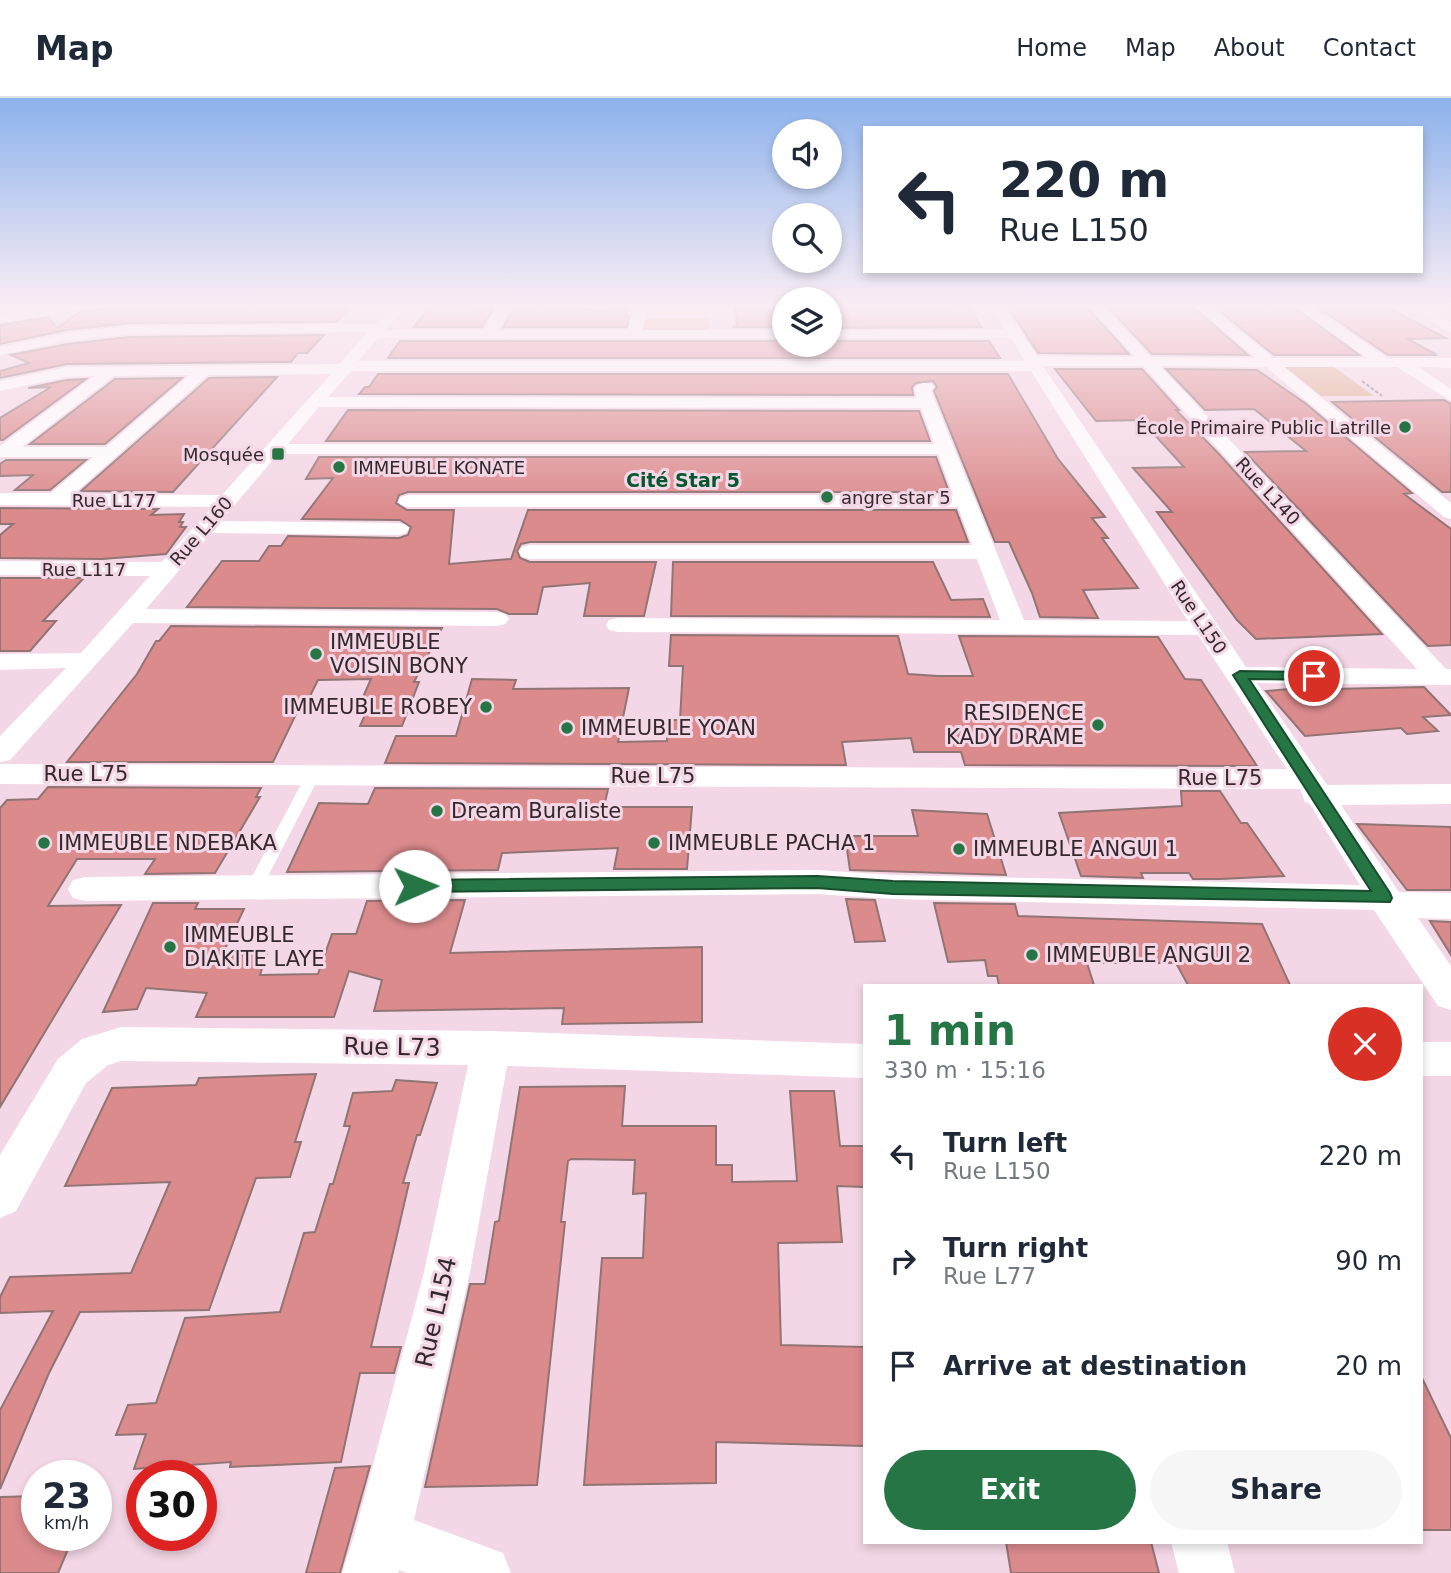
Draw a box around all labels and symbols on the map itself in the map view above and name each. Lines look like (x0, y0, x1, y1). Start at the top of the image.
place label: École Primaire Public Latrille (1136, 417, 1391, 438)
marker: École Primaire Public Latrille (1397, 419, 1413, 435)
place label: Mosquée (183, 444, 264, 465)
marker: Mosquée (270, 446, 286, 462)
street label: Rue L140 (1232, 453, 1304, 529)
place label: IMMEUBLE KONATE (353, 457, 525, 478)
marker: IMMEUBLE KONATE (331, 459, 347, 475)
district label: Cité Star 5 (626, 469, 740, 491)
place label: angre star 5 (841, 487, 951, 508)
marker: angre star 5 (819, 489, 835, 505)
street label: Rue L177 (72, 490, 156, 511)
street label: Rue L160 (165, 492, 237, 570)
street label: Rue L117 (42, 559, 126, 580)
street label: Rue L150 (1167, 576, 1231, 658)
place label: IMMEUBLE VOISIN BONY (330, 630, 468, 678)
marker: IMMEUBLE VOISIN BONY (308, 646, 324, 662)
pin (1284, 646, 1344, 706)
place label: IMMEUBLE ROBEY (283, 695, 472, 719)
marker: IMMEUBLE ROBEY (478, 699, 494, 715)
place label: RESIDENCE KADY DRAME (946, 701, 1084, 749)
place label: IMMEUBLE YOAN (581, 716, 756, 740)
marker: RESIDENCE KADY DRAME (1090, 717, 1106, 733)
marker: IMMEUBLE YOAN (559, 720, 575, 736)
street label: Rue L75 (44, 762, 128, 786)
street label: Rue L75 (611, 764, 695, 788)
street label: Rue L75 (1178, 766, 1262, 790)
place label: Dream Buraliste (451, 799, 621, 823)
marker: Dream Buraliste (429, 803, 445, 819)
place label: IMMEUBLE NDEBAKA (58, 831, 277, 855)
place label: IMMEUBLE PACHA 1 (668, 831, 875, 855)
marker: IMMEUBLE NDEBAKA (36, 835, 52, 851)
marker: IMMEUBLE PACHA 1 (646, 835, 662, 851)
place label: IMMEUBLE ANGUI 1 (973, 837, 1178, 861)
marker: IMMEUBLE ANGUI 1 (951, 841, 967, 857)
position arrow (378, 849, 452, 923)
place label: IMMEUBLE DIAKITE LAYE (184, 923, 324, 971)
marker: IMMEUBLE DIAKITE LAYE (162, 939, 178, 955)
place label: IMMEUBLE ANGUI 2 (1046, 943, 1251, 967)
marker: IMMEUBLE ANGUI 2 (1024, 947, 1040, 963)
street label: Rue L73 (343, 1032, 441, 1062)
street label: Rue L154 (410, 1254, 462, 1370)
speed limit sign: 30 (126, 1460, 217, 1551)

